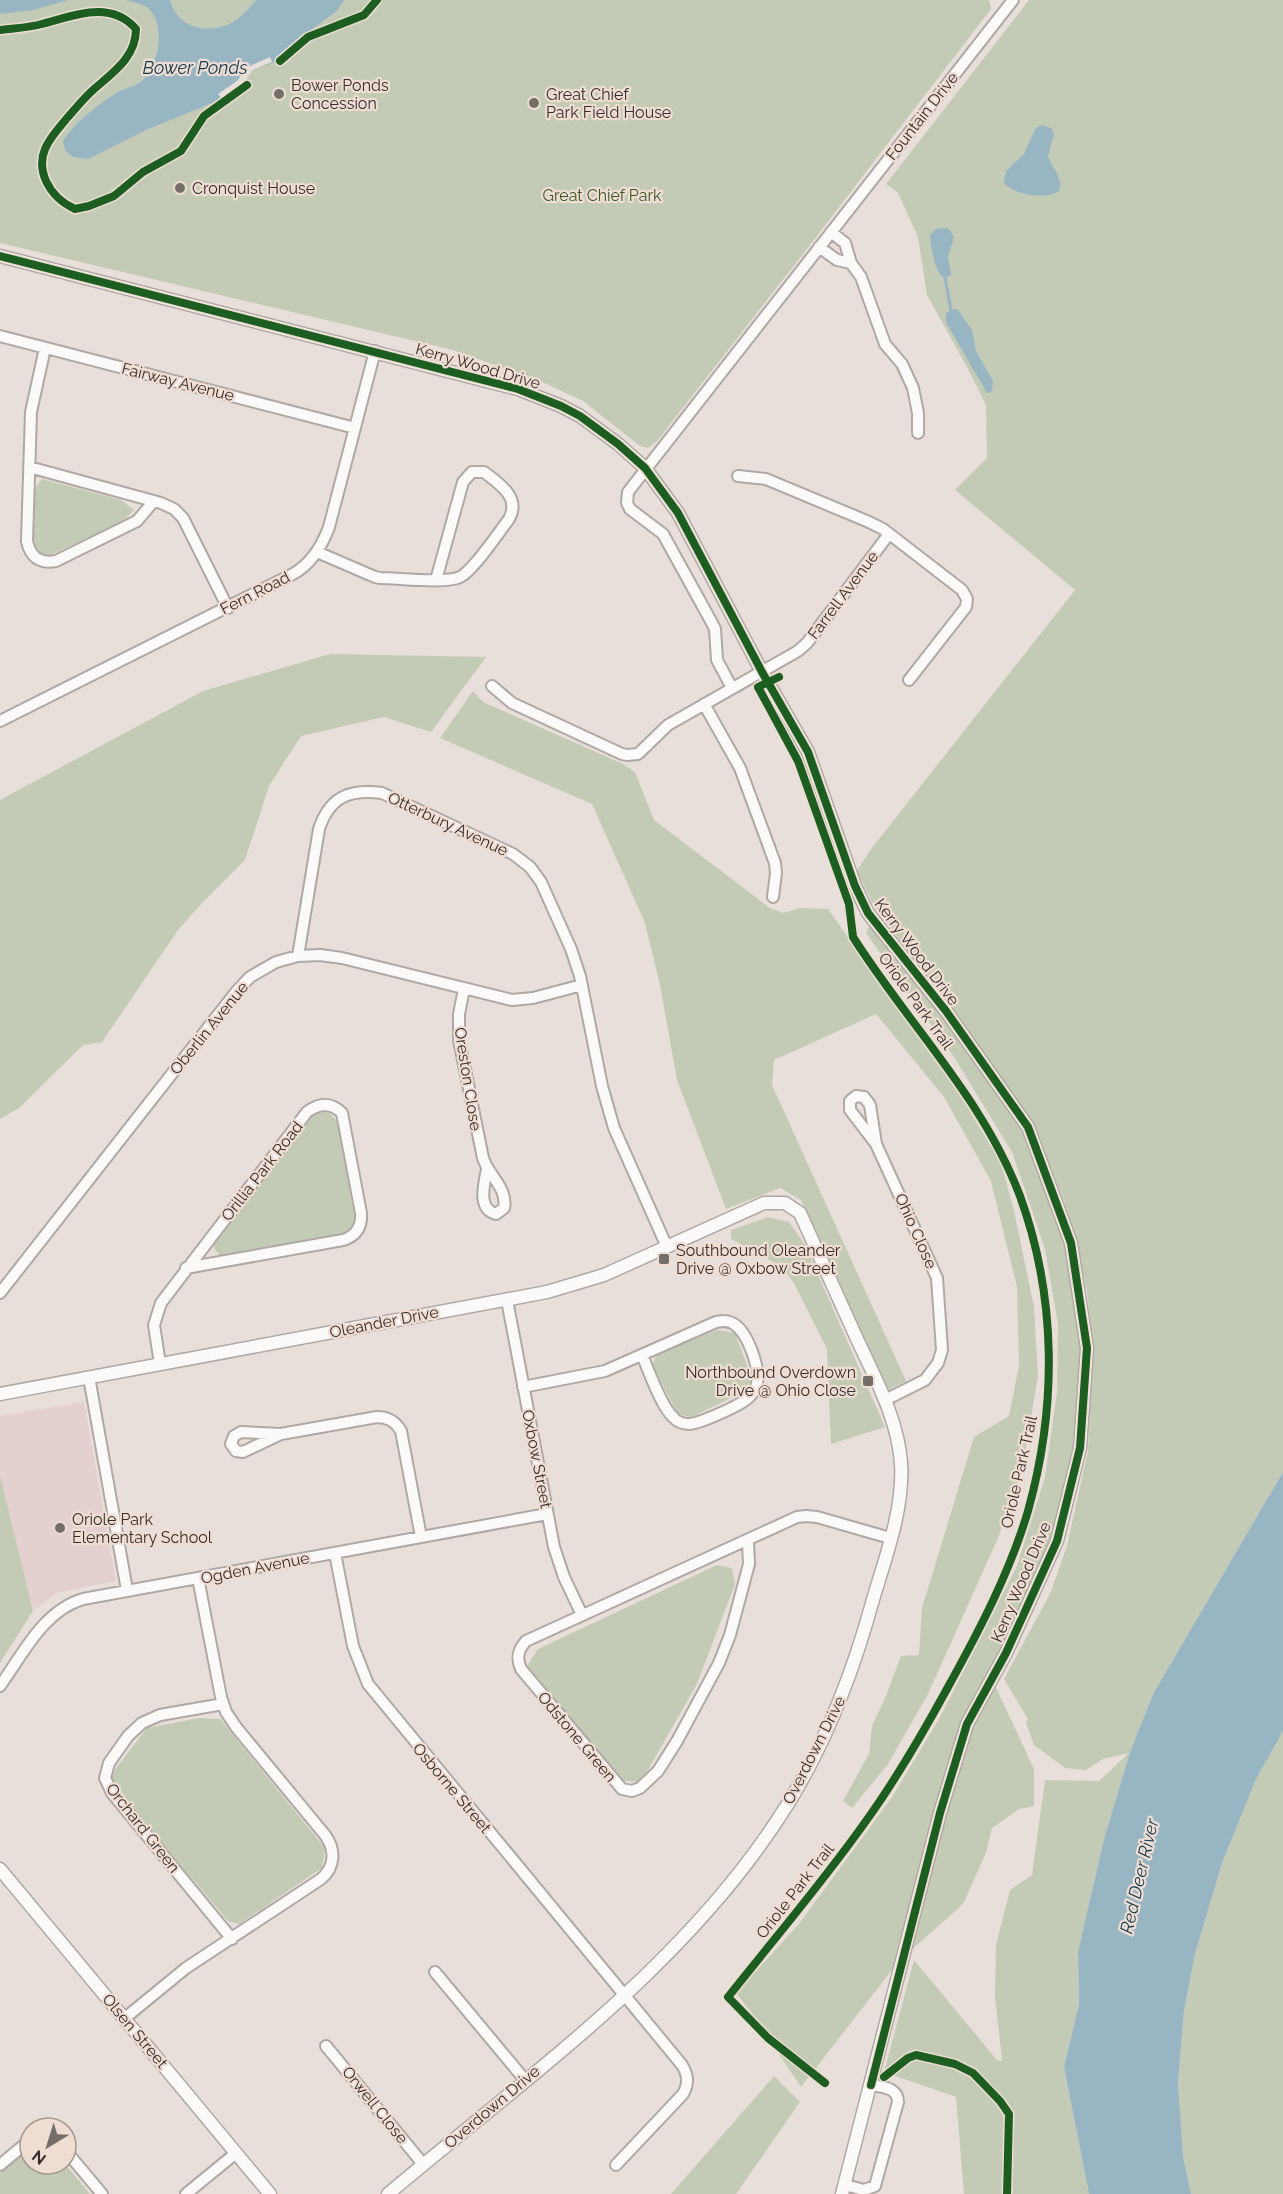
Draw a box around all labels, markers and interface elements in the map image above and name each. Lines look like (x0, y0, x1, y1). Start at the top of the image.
water label: Bower Ponds (142, 57, 248, 78)
street label: Fountain Drive (882, 68, 962, 164)
place label: Bower Ponds Concession (291, 76, 389, 113)
place label: Great Chief Park Field House (546, 85, 671, 122)
marker: Bower Ponds Concession (272, 87, 286, 101)
marker: Great Chief Park Field House (527, 96, 541, 110)
place label: Cronquist House (192, 179, 315, 198)
marker: Cronquist House (173, 181, 187, 195)
park label: Great Chief Park (542, 186, 662, 205)
street label: Kerry Wood Drive (413, 339, 543, 393)
street label: Fairway Avenue (120, 359, 236, 405)
street label: Farrell Avenue (804, 547, 882, 643)
street label: Fern Road (217, 567, 293, 619)
street label: Otterbury Avenue (385, 788, 511, 860)
street label: Kerry Wood Drive (871, 895, 963, 1009)
street label: Oriole Park Trail (874, 949, 958, 1054)
street label: Oberlin Avenue (166, 978, 252, 1078)
street label: Oreston Close (450, 1026, 486, 1132)
street label: Orillia Park Road (217, 1117, 307, 1225)
street label: Ohio Close (891, 1190, 941, 1272)
place label: Southbound Oleander Drive @ Oxbow Street (676, 1241, 841, 1278)
marker: Southbound Oleander Drive @ Oxbow Street (657, 1252, 671, 1266)
street label: Oleander Drive (328, 1302, 440, 1342)
place label: Northbound Overdown Drive @ Ohio Close (685, 1363, 856, 1400)
marker: Northbound Overdown Drive @ Ohio Close (861, 1374, 875, 1388)
street label: Oxbow Street (518, 1408, 556, 1511)
street label: Oriole Park Trail (997, 1413, 1041, 1530)
place label: Oriole Park Elementary School (72, 1510, 213, 1547)
street label: Kerry Wood Drive (987, 1519, 1055, 1645)
marker: Oriole Park Elementary School (53, 1521, 67, 1535)
street label: Ogden Avenue (199, 1548, 311, 1588)
street label: Odstone Green (534, 1688, 620, 1786)
street label: Overdown Drive (779, 1693, 849, 1807)
street label: Osborne Street (409, 1739, 496, 1837)
street label: Orchard Green (102, 1779, 184, 1877)
water label: Red Deer River (1116, 1816, 1163, 1936)
street label: Oriole Park Trail (752, 1839, 838, 1942)
street label: Olsen Street (98, 1990, 172, 2073)
street label: Overdown Drive (440, 2062, 544, 2152)
street label: Orwell Close (338, 2063, 412, 2147)
north arrow (18, 2116, 78, 2176)
text: N (28, 2146, 50, 2169)

